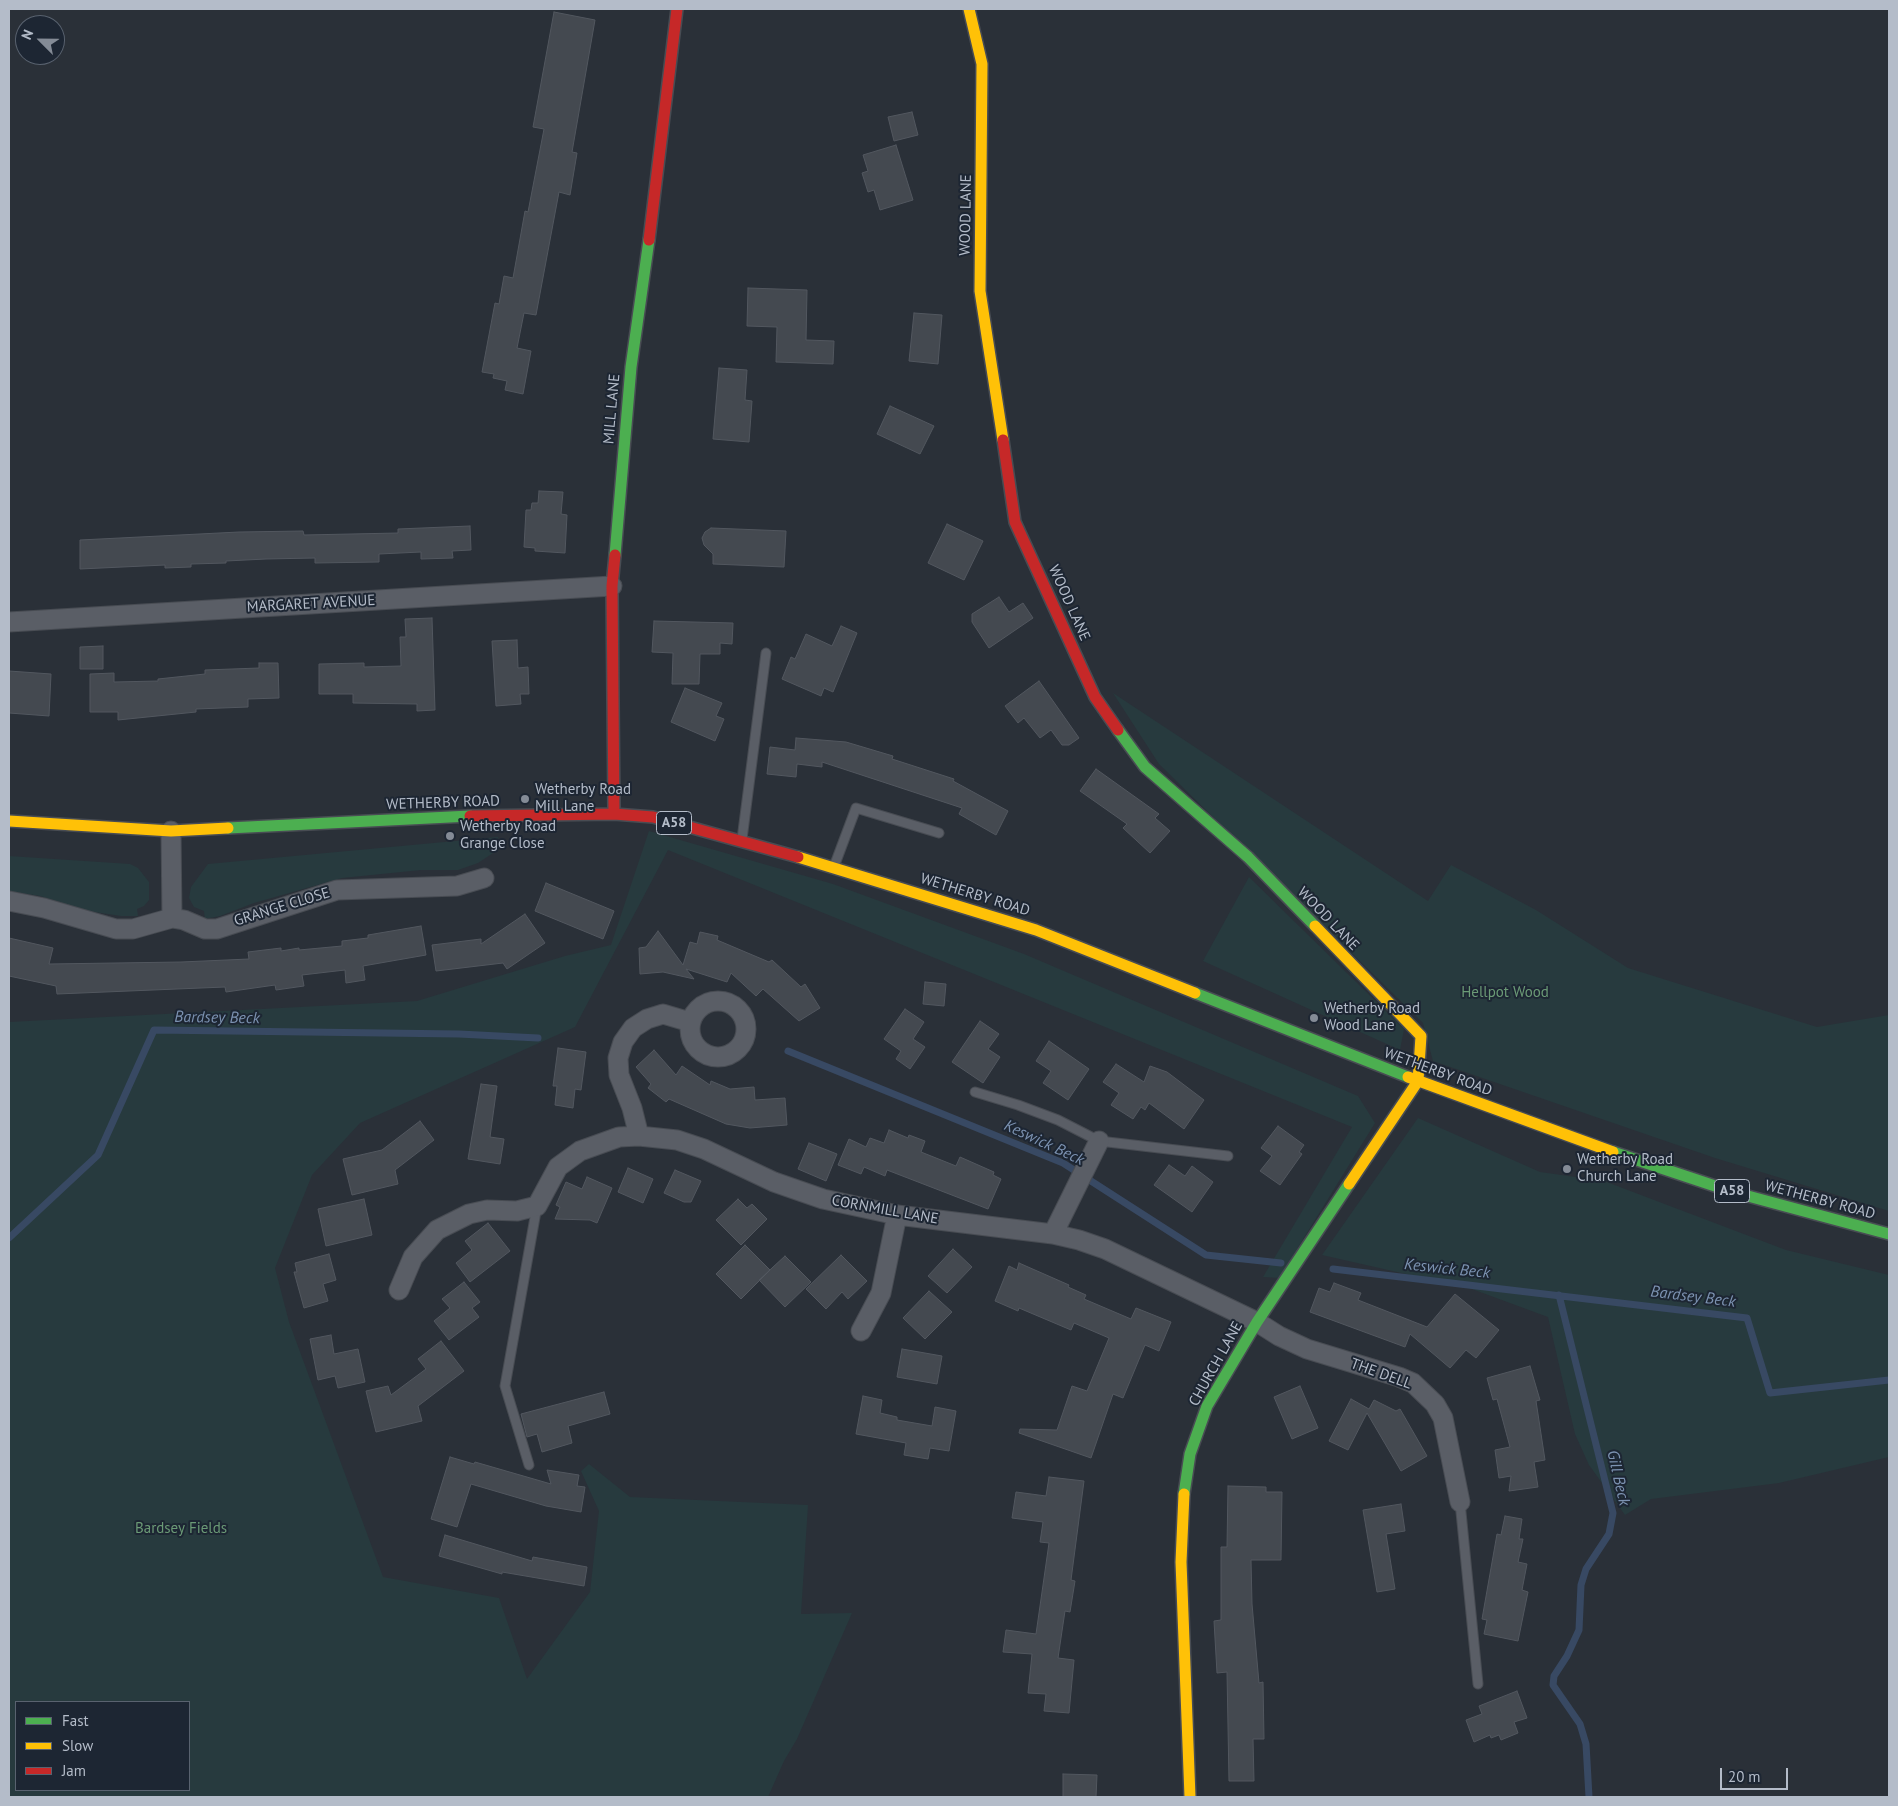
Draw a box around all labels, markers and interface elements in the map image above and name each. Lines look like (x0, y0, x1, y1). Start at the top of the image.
north arrow (15, 15, 65, 65)
text: N (17, 27, 37, 42)
street label: WOOD LANE (956, 174, 976, 256)
street label: MILL LANE (600, 373, 624, 445)
street label: WOOD LANE (1044, 562, 1094, 644)
street label: MARGARET AVENUE (246, 592, 376, 616)
place label: Wetherby Road Mill Lane (535, 781, 631, 816)
street label: WETHERBY ROAD (386, 792, 500, 814)
marker: Wetherby Road Mill Lane (519, 793, 531, 805)
road number: A58 (656, 811, 692, 834)
place label: Wetherby Road Grange Close (460, 818, 556, 853)
marker: Wetherby Road Grange Close (444, 830, 456, 842)
street label: WETHERBY ROAD (918, 870, 1032, 920)
street label: GRANGE CLOSE (232, 884, 332, 930)
street label: WOOD LANE (1293, 884, 1363, 954)
park label: Hellpot Wood (1461, 984, 1549, 1002)
place label: Wetherby Road Wood Lane (1324, 1000, 1420, 1035)
water label: Bardsey Beck (174, 1008, 260, 1028)
marker: Wetherby Road Wood Lane (1308, 1012, 1320, 1024)
street label: WETHERBY ROAD (1382, 1044, 1494, 1100)
water label: Keswick Beck (1001, 1116, 1087, 1170)
place label: Wetherby Road Church Lane (1577, 1151, 1673, 1186)
marker: Wetherby Road Church Lane (1561, 1163, 1573, 1175)
street label: WETHERBY ROAD (1763, 1177, 1877, 1223)
road number: A58 (1714, 1180, 1750, 1202)
street label: CORNMILL LANE (830, 1192, 940, 1228)
water label: Keswick Beck (1403, 1255, 1491, 1283)
water label: Bardsey Beck (1649, 1282, 1737, 1312)
street label: CHURCH LANE (1185, 1318, 1247, 1410)
street label: THE DELL (1348, 1355, 1414, 1393)
water label: Gill Beck (1602, 1448, 1634, 1508)
park label: Bardsey Fields (135, 1520, 227, 1538)
legend (15, 1701, 190, 1791)
text: Fast (62, 1711, 89, 1730)
text: Slow (62, 1736, 93, 1755)
scale bar (1723, 1758, 1790, 1790)
text: Jam (62, 1761, 86, 1780)
text: 20 m (1728, 1767, 1761, 1786)

